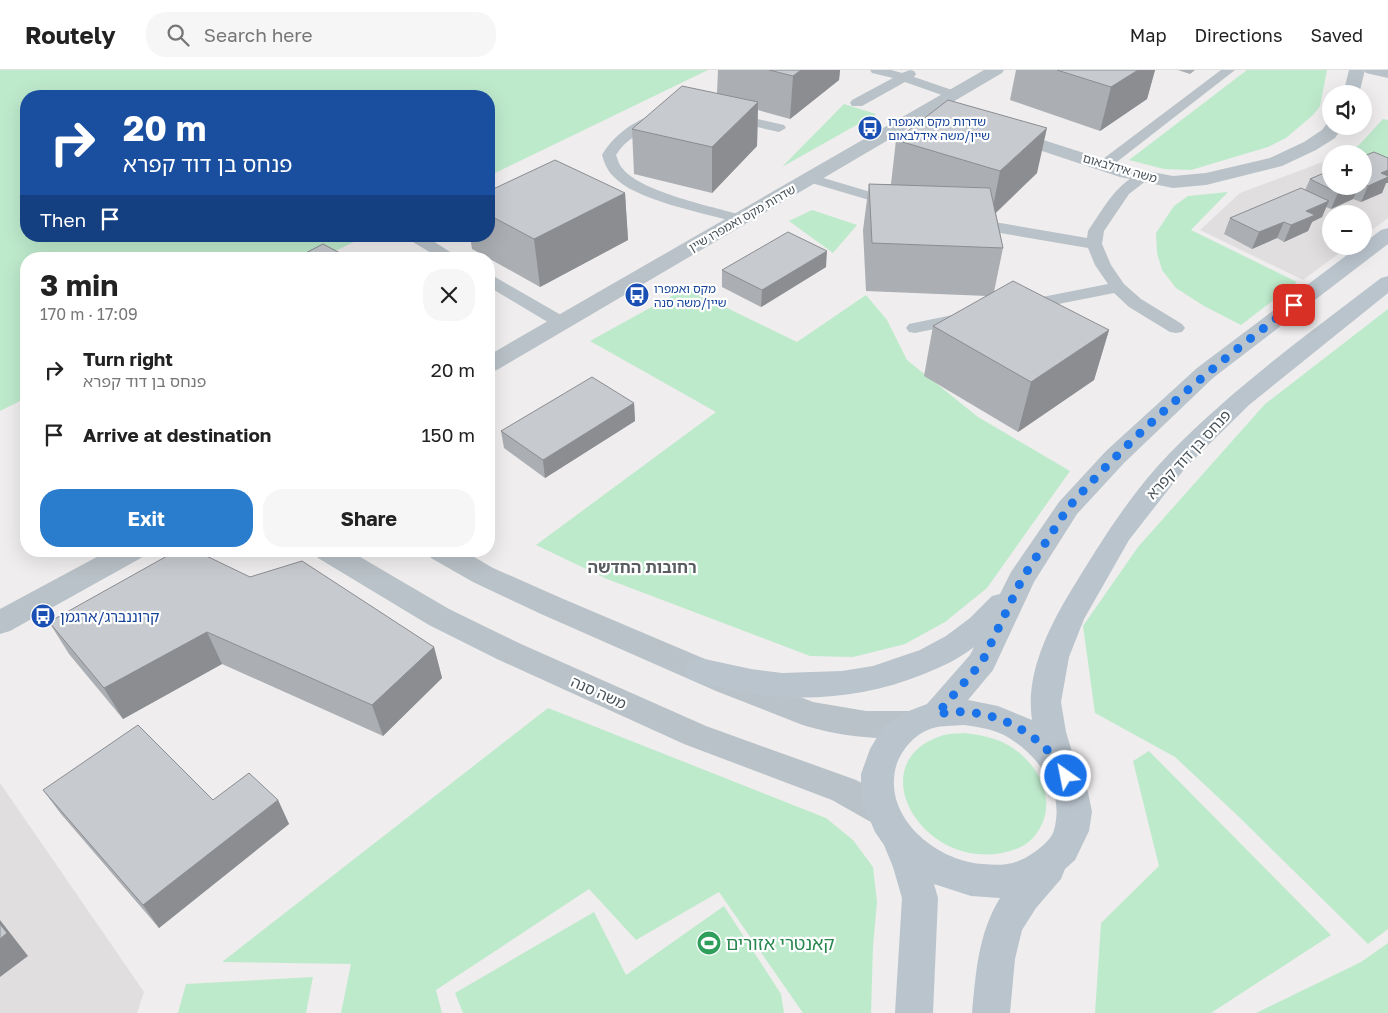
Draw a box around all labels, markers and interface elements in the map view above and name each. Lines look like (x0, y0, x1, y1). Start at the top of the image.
search box (146, 12, 496, 57)
text: Routely (25, 20, 116, 49)
icon: search (164, 21, 192, 49)
text: Search here (204, 23, 313, 46)
text: Map (1130, 24, 1166, 46)
text: Directions (1194, 24, 1282, 46)
text: Saved (1310, 24, 1363, 46)
map controls (1322, 85, 1372, 255)
button: sound (1322, 85, 1372, 135)
text: 20 m (123, 107, 206, 149)
icon: right (40, 110, 105, 175)
place label: שדרות מקס ואמפרו שיין/משה אידלבאום (888, 114, 990, 143)
bus stop icon: שדרות מקס ואמפרו שיין/משה אידלבאום (857, 115, 883, 141)
button: + (1322, 145, 1372, 195)
text: פנחס בן דוד קפרא (123, 150, 293, 177)
street label: משה אידלבאום (1081, 150, 1159, 186)
street label: שדרות מקס ואמפרו שיין (686, 181, 798, 255)
icon: arrive (96, 205, 124, 233)
button: − (1322, 205, 1372, 255)
text: Then (40, 208, 86, 231)
text: 3 min (40, 267, 118, 303)
button: close (423, 269, 475, 321)
place label: מקס ואמפרו שיין/משה סנה (654, 281, 727, 310)
bus stop icon: מקס ואמפרו שיין/משה סנה (624, 282, 650, 308)
pin (1273, 284, 1315, 326)
icon: arrive (1280, 291, 1308, 319)
text: 170 m · 17:09 (40, 304, 138, 324)
text: Turn right (83, 347, 173, 370)
icon: right (40, 356, 68, 384)
text: 20 m (431, 358, 475, 381)
text: פנחס בן דוד קפרא (83, 371, 206, 391)
street label: פנחס בן דוד קפרא (1142, 406, 1234, 502)
icon: arrive (40, 421, 68, 449)
text: Arrive at destination (83, 423, 271, 446)
text: 150 m (421, 423, 475, 446)
button: Exit (40, 489, 253, 547)
button: Share (263, 489, 475, 547)
district label: רחובות החדשה (587, 557, 697, 577)
bus stop icon: קרוננברג/ארגמן (30, 603, 56, 629)
place label: קרוננברג/ארגמן (60, 607, 159, 625)
street label: משה סנה (569, 672, 630, 712)
position arrow (1039, 749, 1091, 801)
sports icon: קאנטרי אזורים (696, 930, 722, 956)
place label: קאנטרי אזורים (726, 932, 835, 954)

